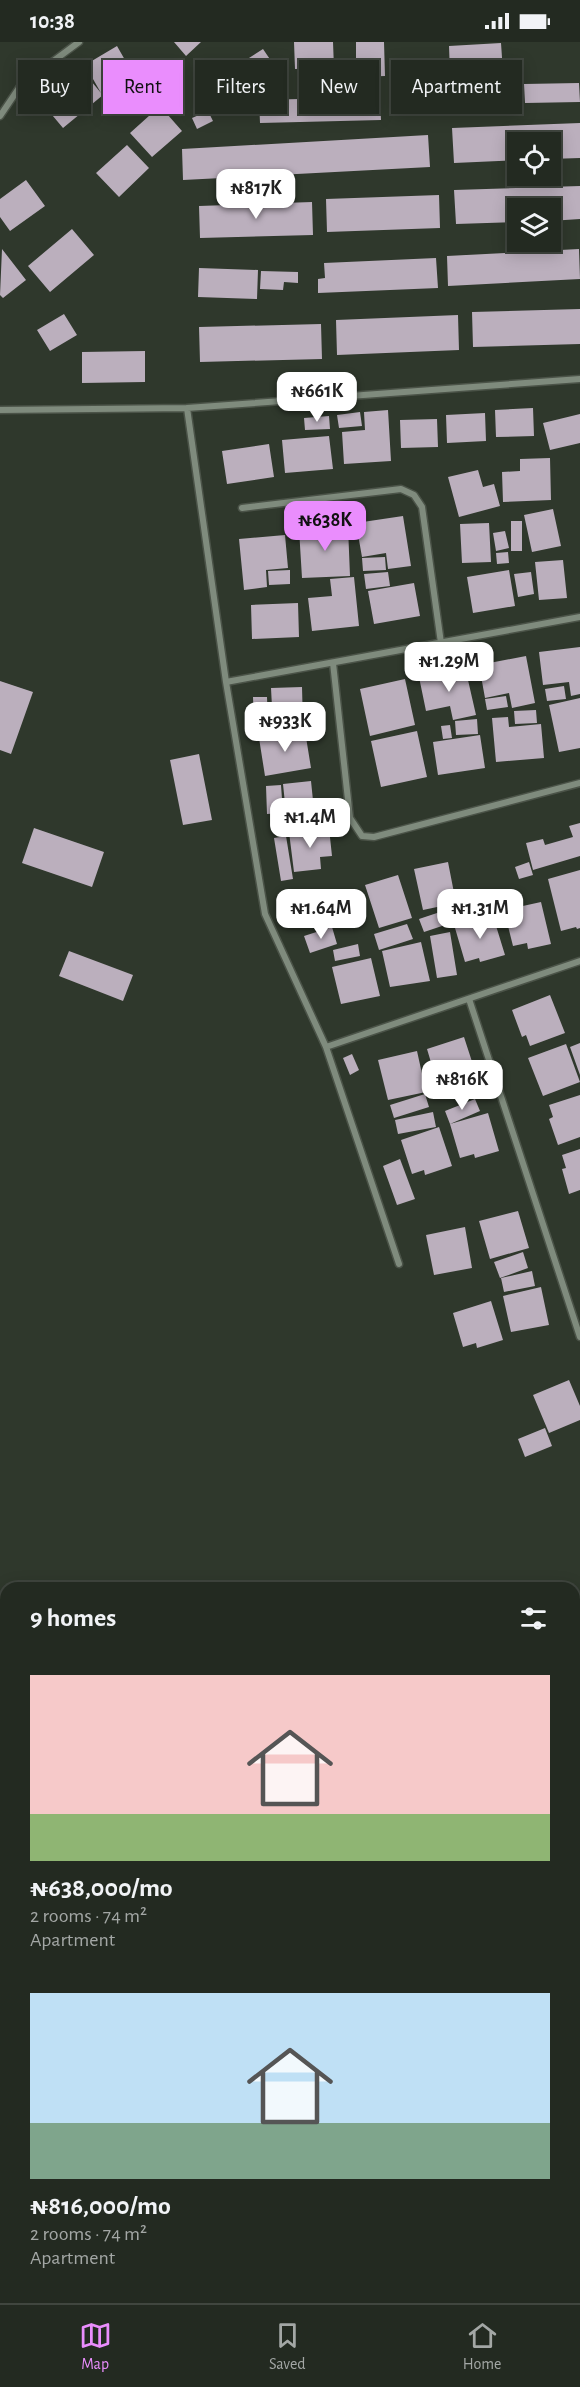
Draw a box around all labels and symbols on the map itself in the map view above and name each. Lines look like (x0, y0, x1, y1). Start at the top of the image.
pin: ₦817K (214, 169, 298, 220)
pin: ₦661K (275, 372, 359, 423)
pin: ₦638K (283, 501, 367, 552)
pin: ₦1.29M (400, 642, 498, 693)
pin: ₦933K (243, 702, 327, 753)
pin: ₦1.4M (268, 798, 352, 849)
pin: ₦1.64M (272, 889, 370, 940)
pin: ₦1.31M (431, 889, 529, 940)
pin: ₦816K (420, 1060, 504, 1111)

